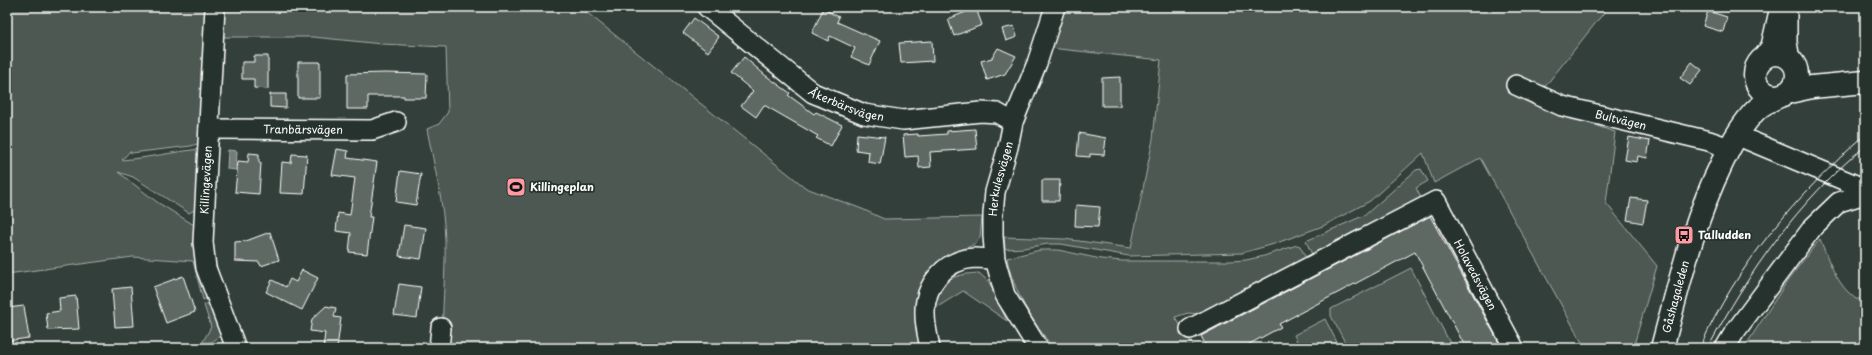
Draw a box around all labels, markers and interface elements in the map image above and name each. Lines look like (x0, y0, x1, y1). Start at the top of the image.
street label: Åkerbärsvägen (805, 83, 885, 125)
street label: Bultvägen (1594, 105, 1648, 134)
street label: Tranbärsvägen (263, 120, 343, 138)
street label: Herkulesvägen (984, 140, 1017, 217)
street label: Killingevägen (195, 145, 216, 215)
sports icon: Killingeplan (505, 176, 527, 198)
place label: Killingeplan (530, 178, 594, 195)
bus stop icon: Talludden (1673, 224, 1695, 246)
place label: Talludden (1698, 226, 1751, 243)
street label: Holavedsvägen (1450, 236, 1501, 313)
street label: Gåshagaleden (1657, 258, 1693, 335)

